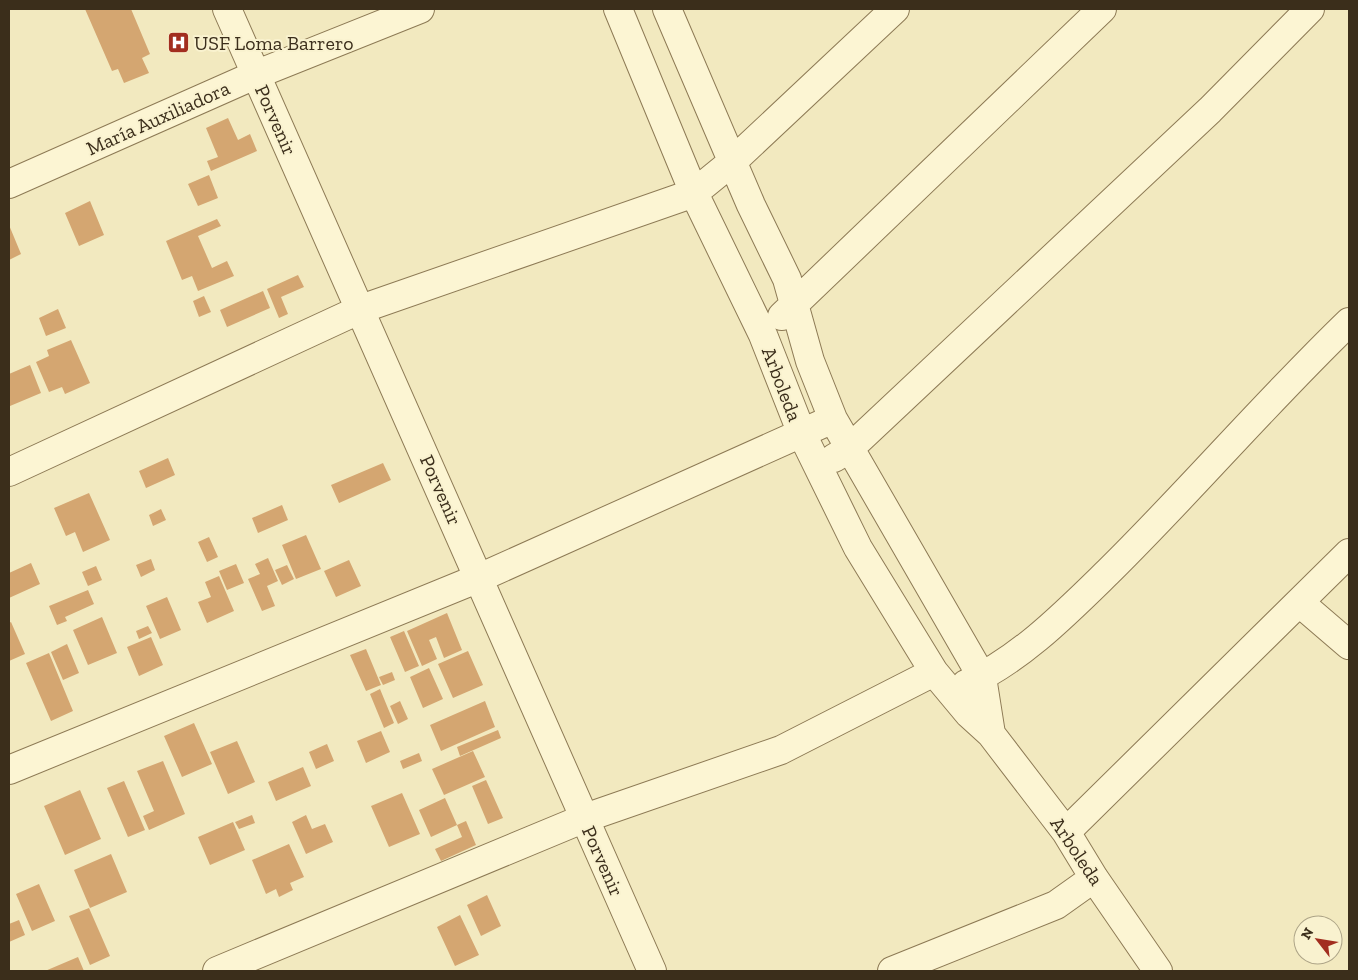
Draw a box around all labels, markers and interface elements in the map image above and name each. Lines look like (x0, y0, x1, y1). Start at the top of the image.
hospital icon: USF Loma Barrero (166, 31, 190, 55)
place label: USF Loma Barrero (194, 31, 354, 55)
street label: María Auxiliadora (83, 76, 234, 160)
street label: Porvenir (250, 81, 302, 159)
street label: Arboleda (757, 343, 807, 425)
street label: Porvenir (415, 451, 467, 529)
street label: Arboleda (1045, 812, 1109, 890)
street label: Porvenir (577, 822, 629, 900)
north arrow (1293, 915, 1343, 965)
text: N (1297, 924, 1317, 943)

